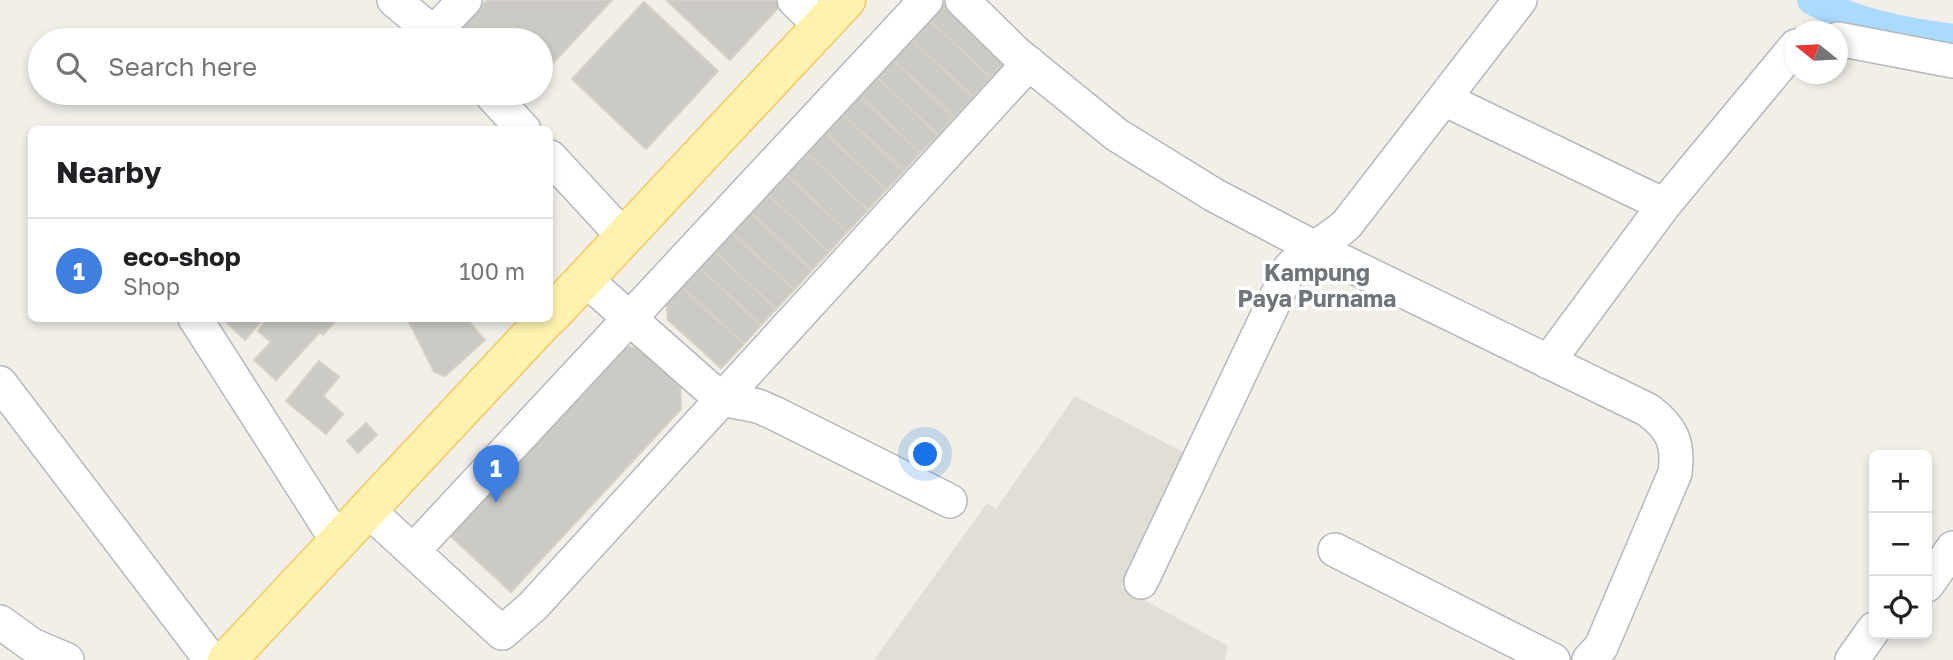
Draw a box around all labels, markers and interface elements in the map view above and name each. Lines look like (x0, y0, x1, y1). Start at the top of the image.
north arrow (1785, 21, 1848, 84)
search box (28, 28, 553, 105)
icon: search (52, 48, 90, 86)
text: Search here (108, 51, 257, 82)
text: Nearby (56, 154, 161, 190)
text: eco-shop (123, 241, 241, 272)
text: 1 (73, 257, 85, 285)
text: 100 m (459, 257, 525, 285)
district label: Kampung Paya Purnama (1238, 258, 1396, 312)
text: Shop (123, 272, 180, 300)
your location (908, 437, 942, 471)
pin: 1 (473, 445, 519, 503)
map controls (1869, 450, 1932, 639)
button: + (1869, 450, 1932, 513)
button: − (1869, 513, 1932, 576)
button: locate (1869, 576, 1932, 639)

